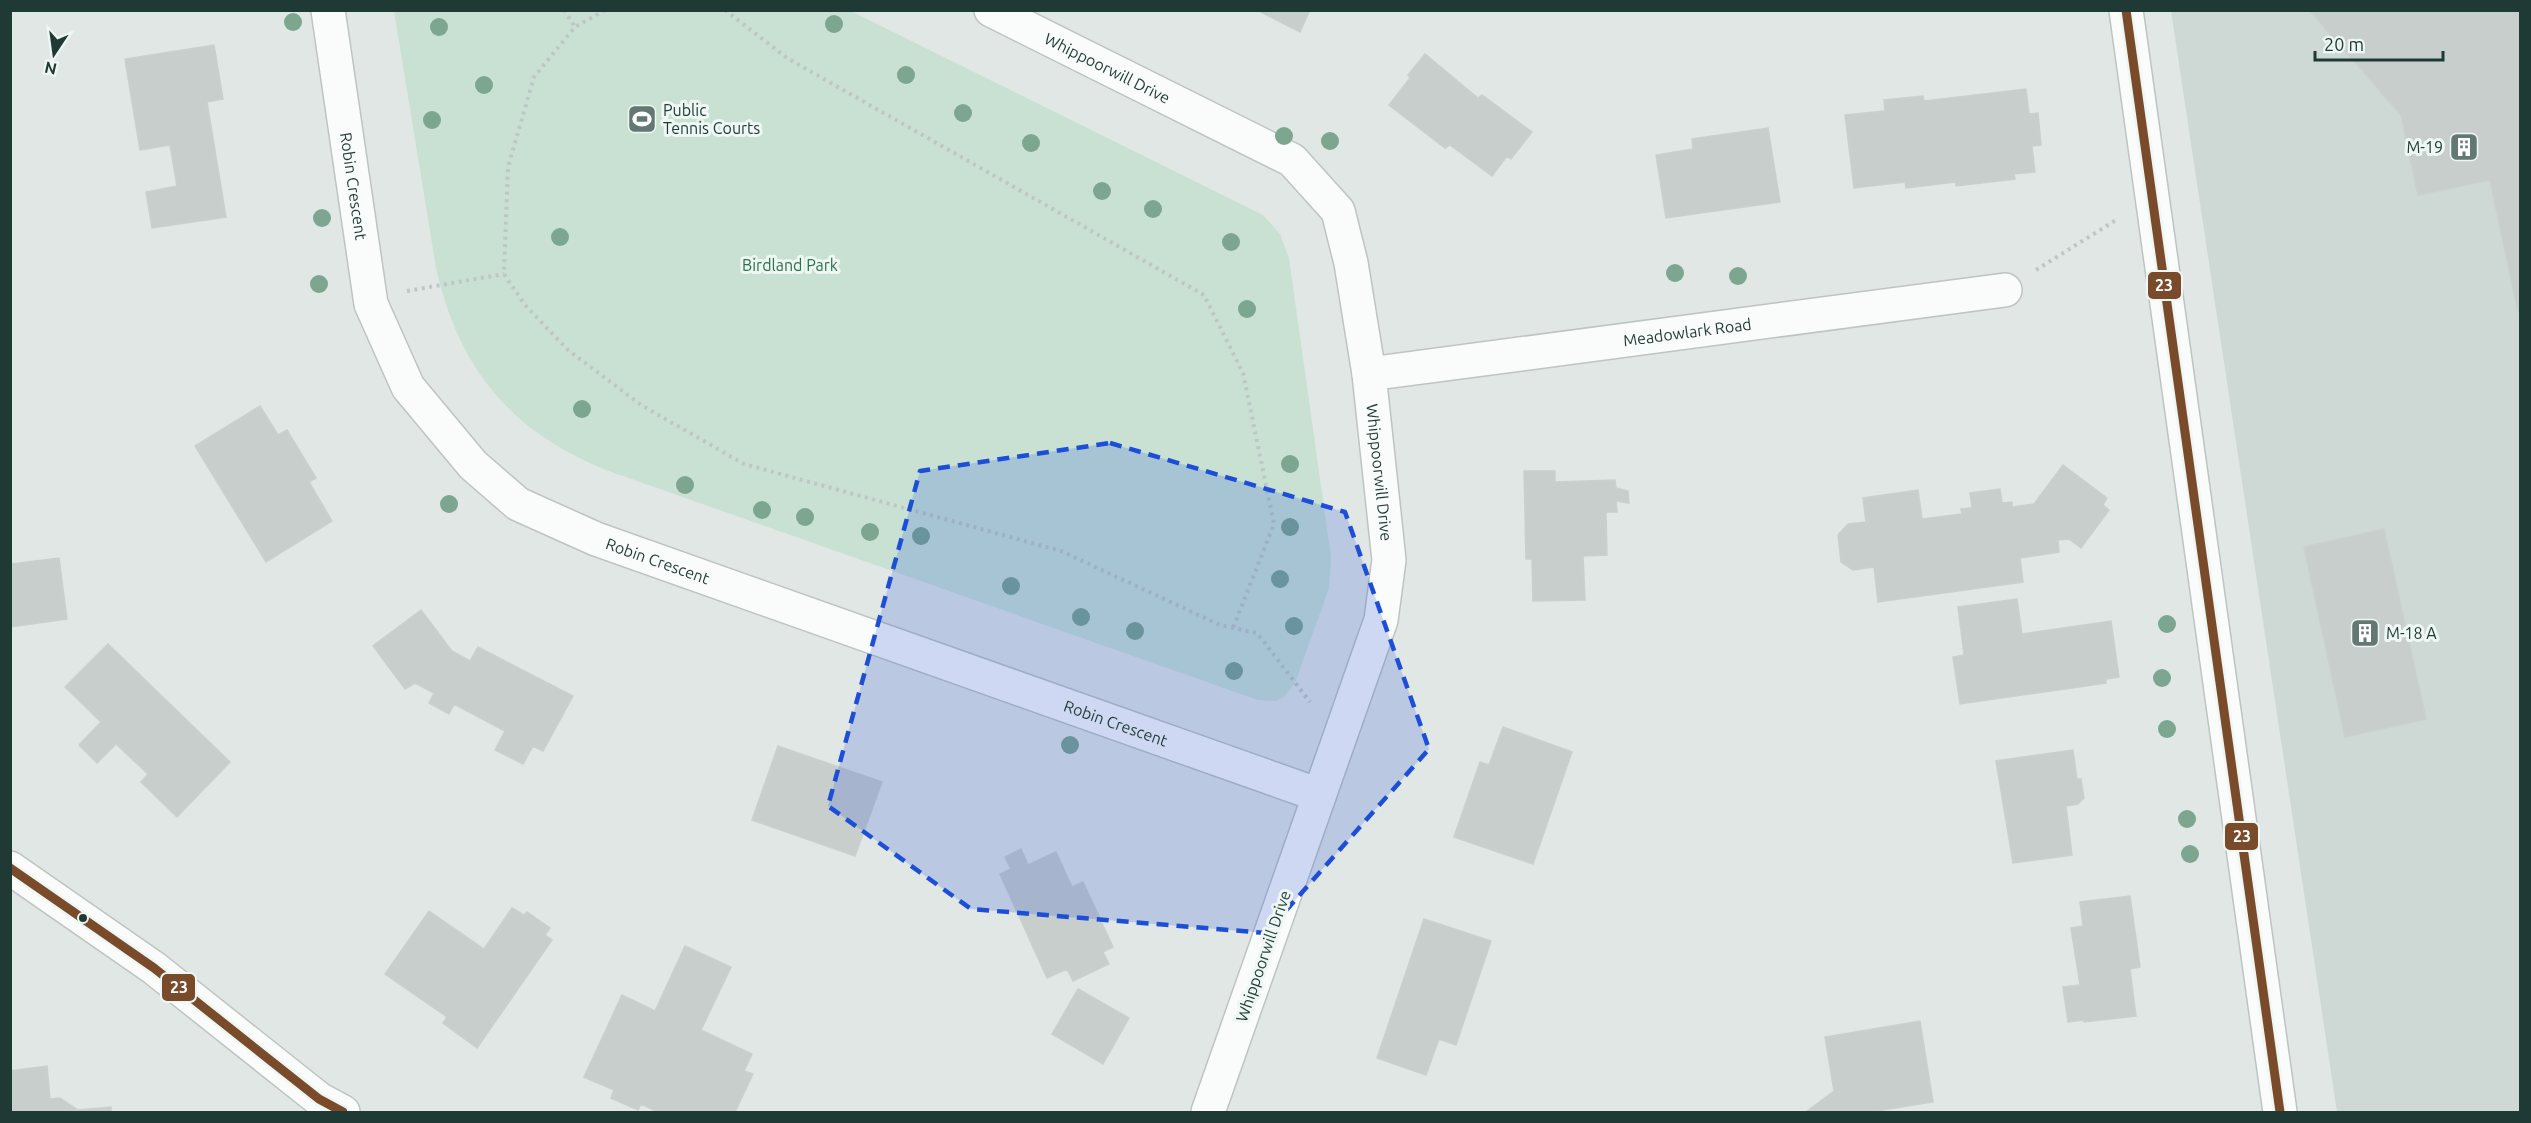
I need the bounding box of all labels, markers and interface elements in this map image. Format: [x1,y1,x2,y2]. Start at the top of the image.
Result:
north arrow [24,24,84,84]
scale bar [2315,24,2442,62]
street label: Whippoorwill Drive [1042,29,1173,107]
text: 20 m [2324,34,2364,54]
text: N [43,59,58,79]
place label: Public Tennis Courts [663,101,760,137]
sports icon: Public Tennis Courts [626,103,658,135]
street label: Robin Crescent [337,131,371,242]
building icon: M-19 [2448,131,2480,163]
place label: M-19 [2406,138,2443,156]
park label: Birdland Park [742,256,838,274]
line badge: 23 [2147,271,2182,300]
text: 23 [2155,276,2173,294]
street label: Meadowlark Road [1622,315,1753,349]
street label: Whippoorwill Drive [1363,403,1396,542]
street label: Robin Crescent [603,534,713,588]
building icon: M-18 A [2349,617,2381,649]
place label: M-18 A [2386,624,2437,642]
street label: Robin Crescent [1062,696,1171,750]
line badge: 23 [2224,822,2259,851]
text: 23 [2233,827,2251,845]
street label: Whippoorwill Drive [1232,888,1294,1024]
unlabelled marker [77,912,89,924]
line badge: 23 [161,973,196,1002]
text: 23 [170,978,188,996]

